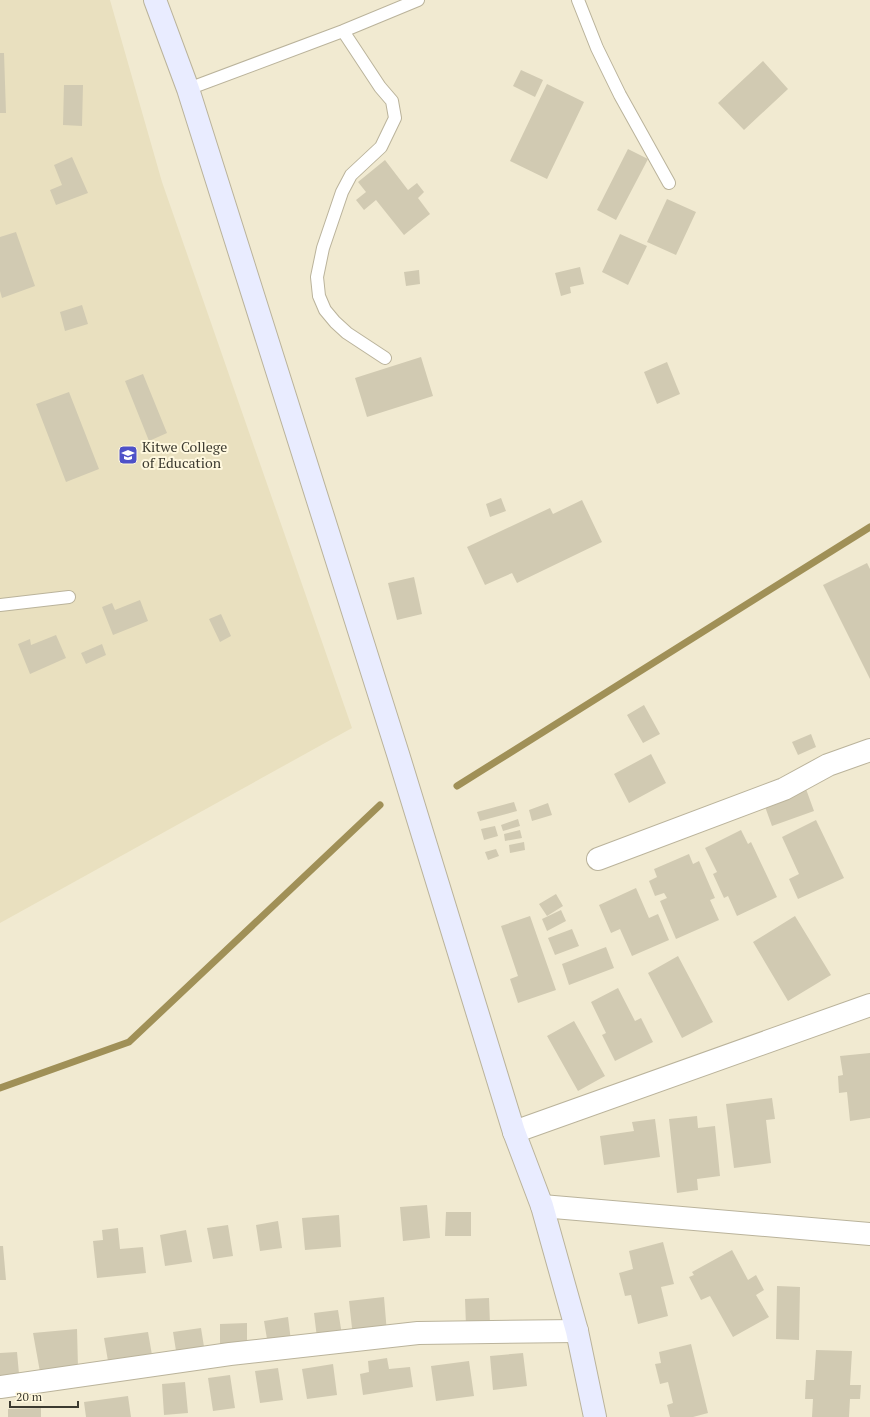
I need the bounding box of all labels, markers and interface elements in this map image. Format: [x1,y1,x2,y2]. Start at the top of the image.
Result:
place label: Kitwe College of Education [142,437,227,472]
school or university icon: Kitwe College of Education [117,444,139,466]
scale bar [10,1383,78,1409]
text: 20 m [16,1389,43,1404]

